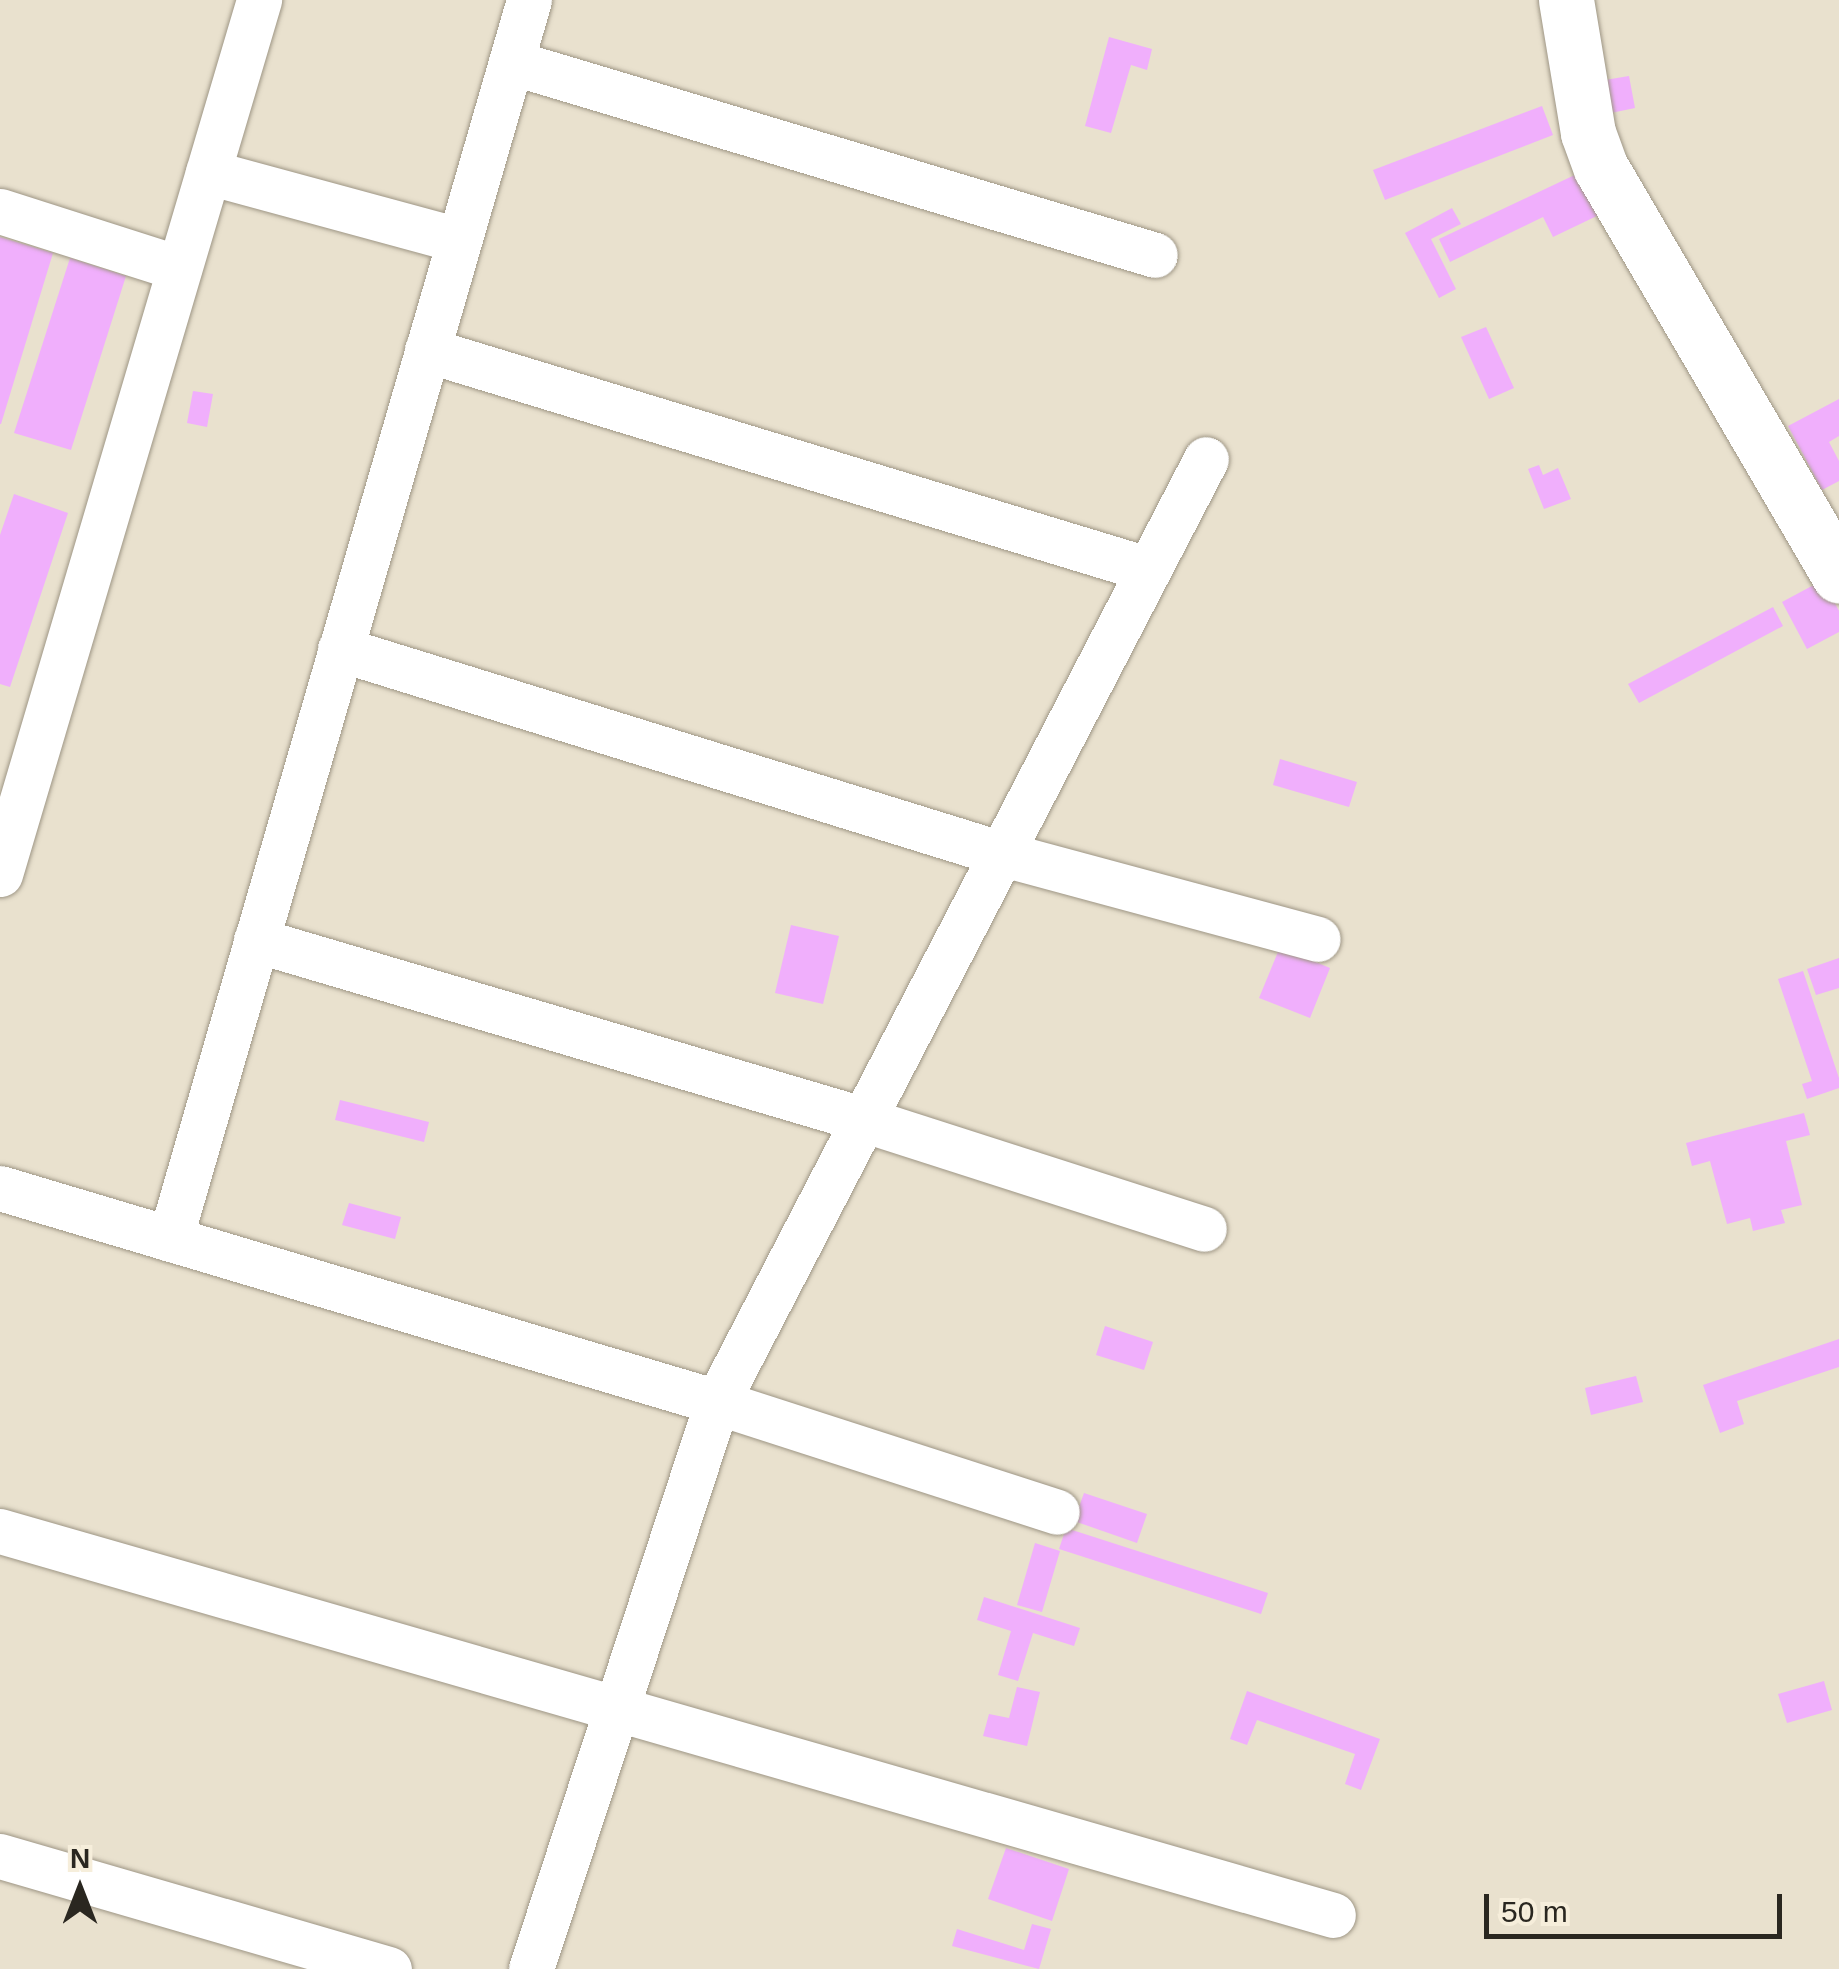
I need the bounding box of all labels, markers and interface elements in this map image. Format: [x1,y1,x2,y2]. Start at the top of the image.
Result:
north arrow [30,1839,130,1939]
text: N [70,1843,90,1874]
scale bar [1489,1874,1786,1936]
text: 50 m [1501,1895,1568,1928]

